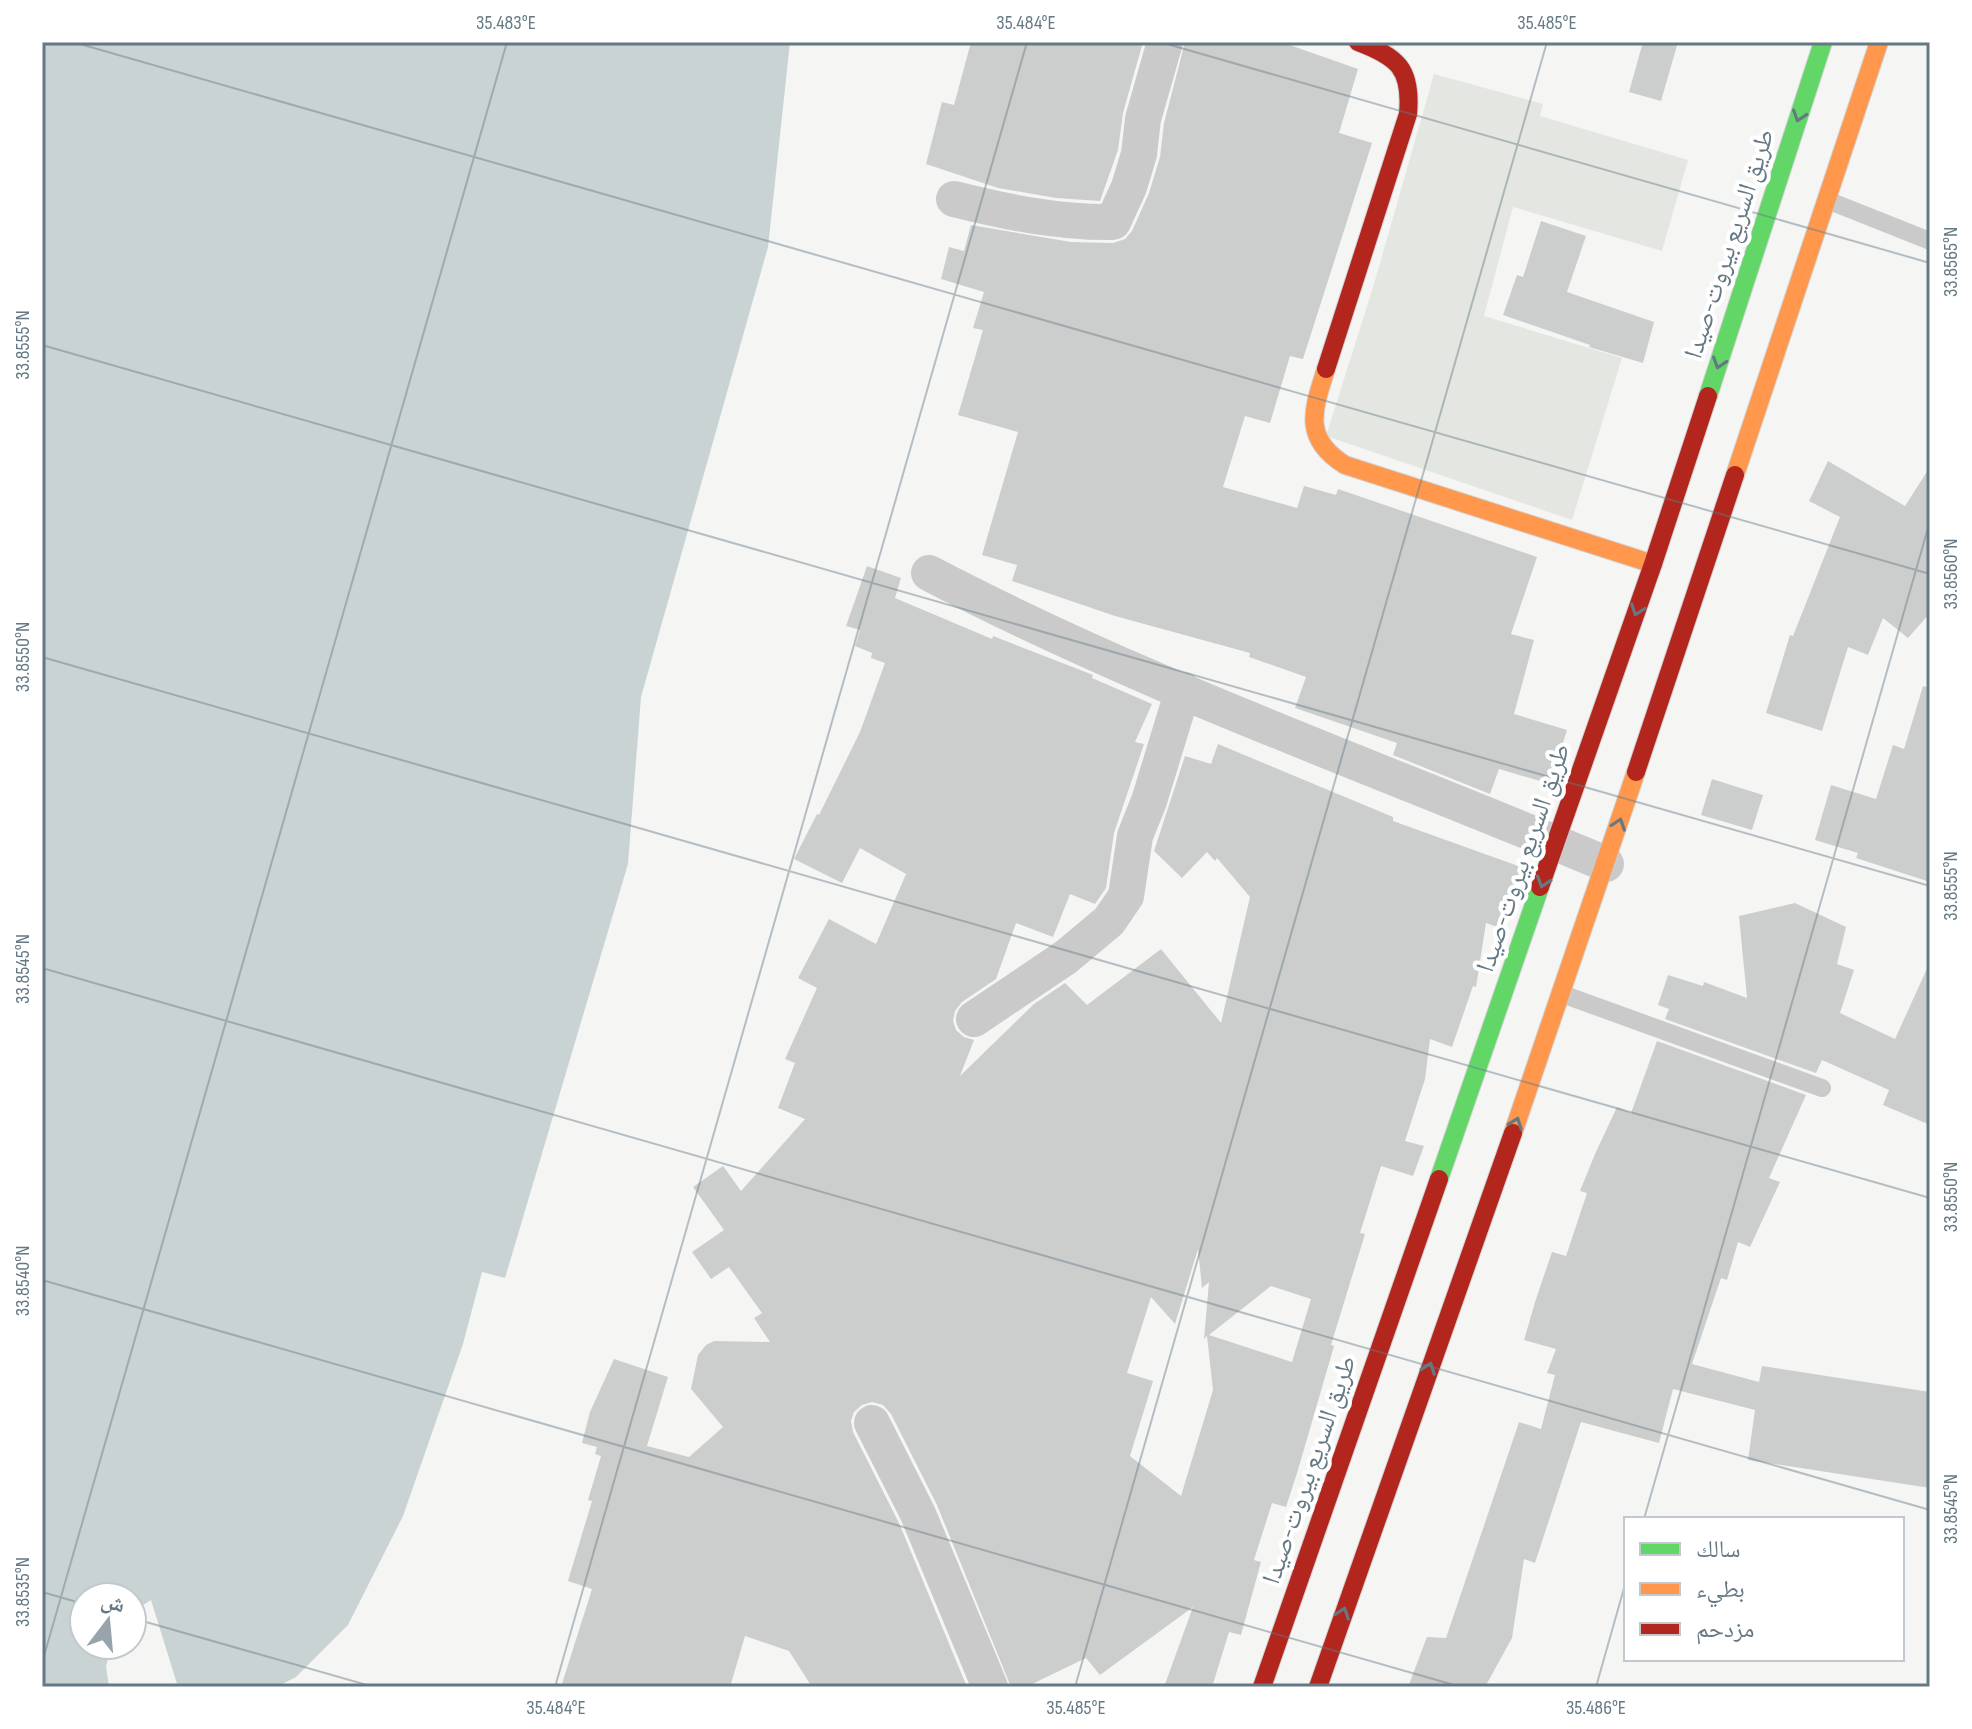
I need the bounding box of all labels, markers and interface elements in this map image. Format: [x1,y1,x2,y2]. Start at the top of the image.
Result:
text: 35.483°E [476,11,536,35]
text: 35.484°E [996,11,1056,35]
text: 35.485°E [1517,11,1577,35]
one-way arrow [1792,109,1808,122]
street label: طريق السريع بيروت-صيدا [1678,125,1782,363]
text: 33.8565°N [1939,227,1963,297]
text: 33.8555°N [11,310,35,380]
one-way arrow [1712,356,1728,370]
text: 33.8560°N [1939,538,1963,610]
one-way arrow [1630,602,1647,616]
text: 33.8550°N [11,622,35,692]
street label: طريق السريع بيروت-صيدا [1470,740,1578,976]
one-way arrow [1610,818,1626,832]
text: 33.8555°N [1939,851,1963,921]
one-way arrow [1536,875,1552,889]
text: 33.8545°N [11,934,35,1004]
one-way arrow [1506,1117,1523,1131]
text: 33.8550°N [1939,1162,1963,1232]
text: 33.8540°N [11,1246,35,1316]
street label: طريق السريع بيروت-صيدا [1256,1352,1364,1588]
one-way arrow [1419,1361,1435,1375]
text: 33.8545°N [1939,1474,1963,1544]
legend [1624,1517,1904,1661]
text: سالك [1696,1535,1741,1564]
text: 33.8535°N [11,1557,35,1627]
text: بطيء [1696,1575,1745,1608]
north arrow [68,1581,148,1661]
text: ش [98,1587,128,1619]
one-way arrow [1334,1607,1350,1621]
text: مزدحم [1696,1615,1755,1645]
text: 35.484°E [526,1696,586,1720]
text: 35.485°E [1046,1696,1106,1720]
text: 35.486°E [1566,1696,1626,1720]

